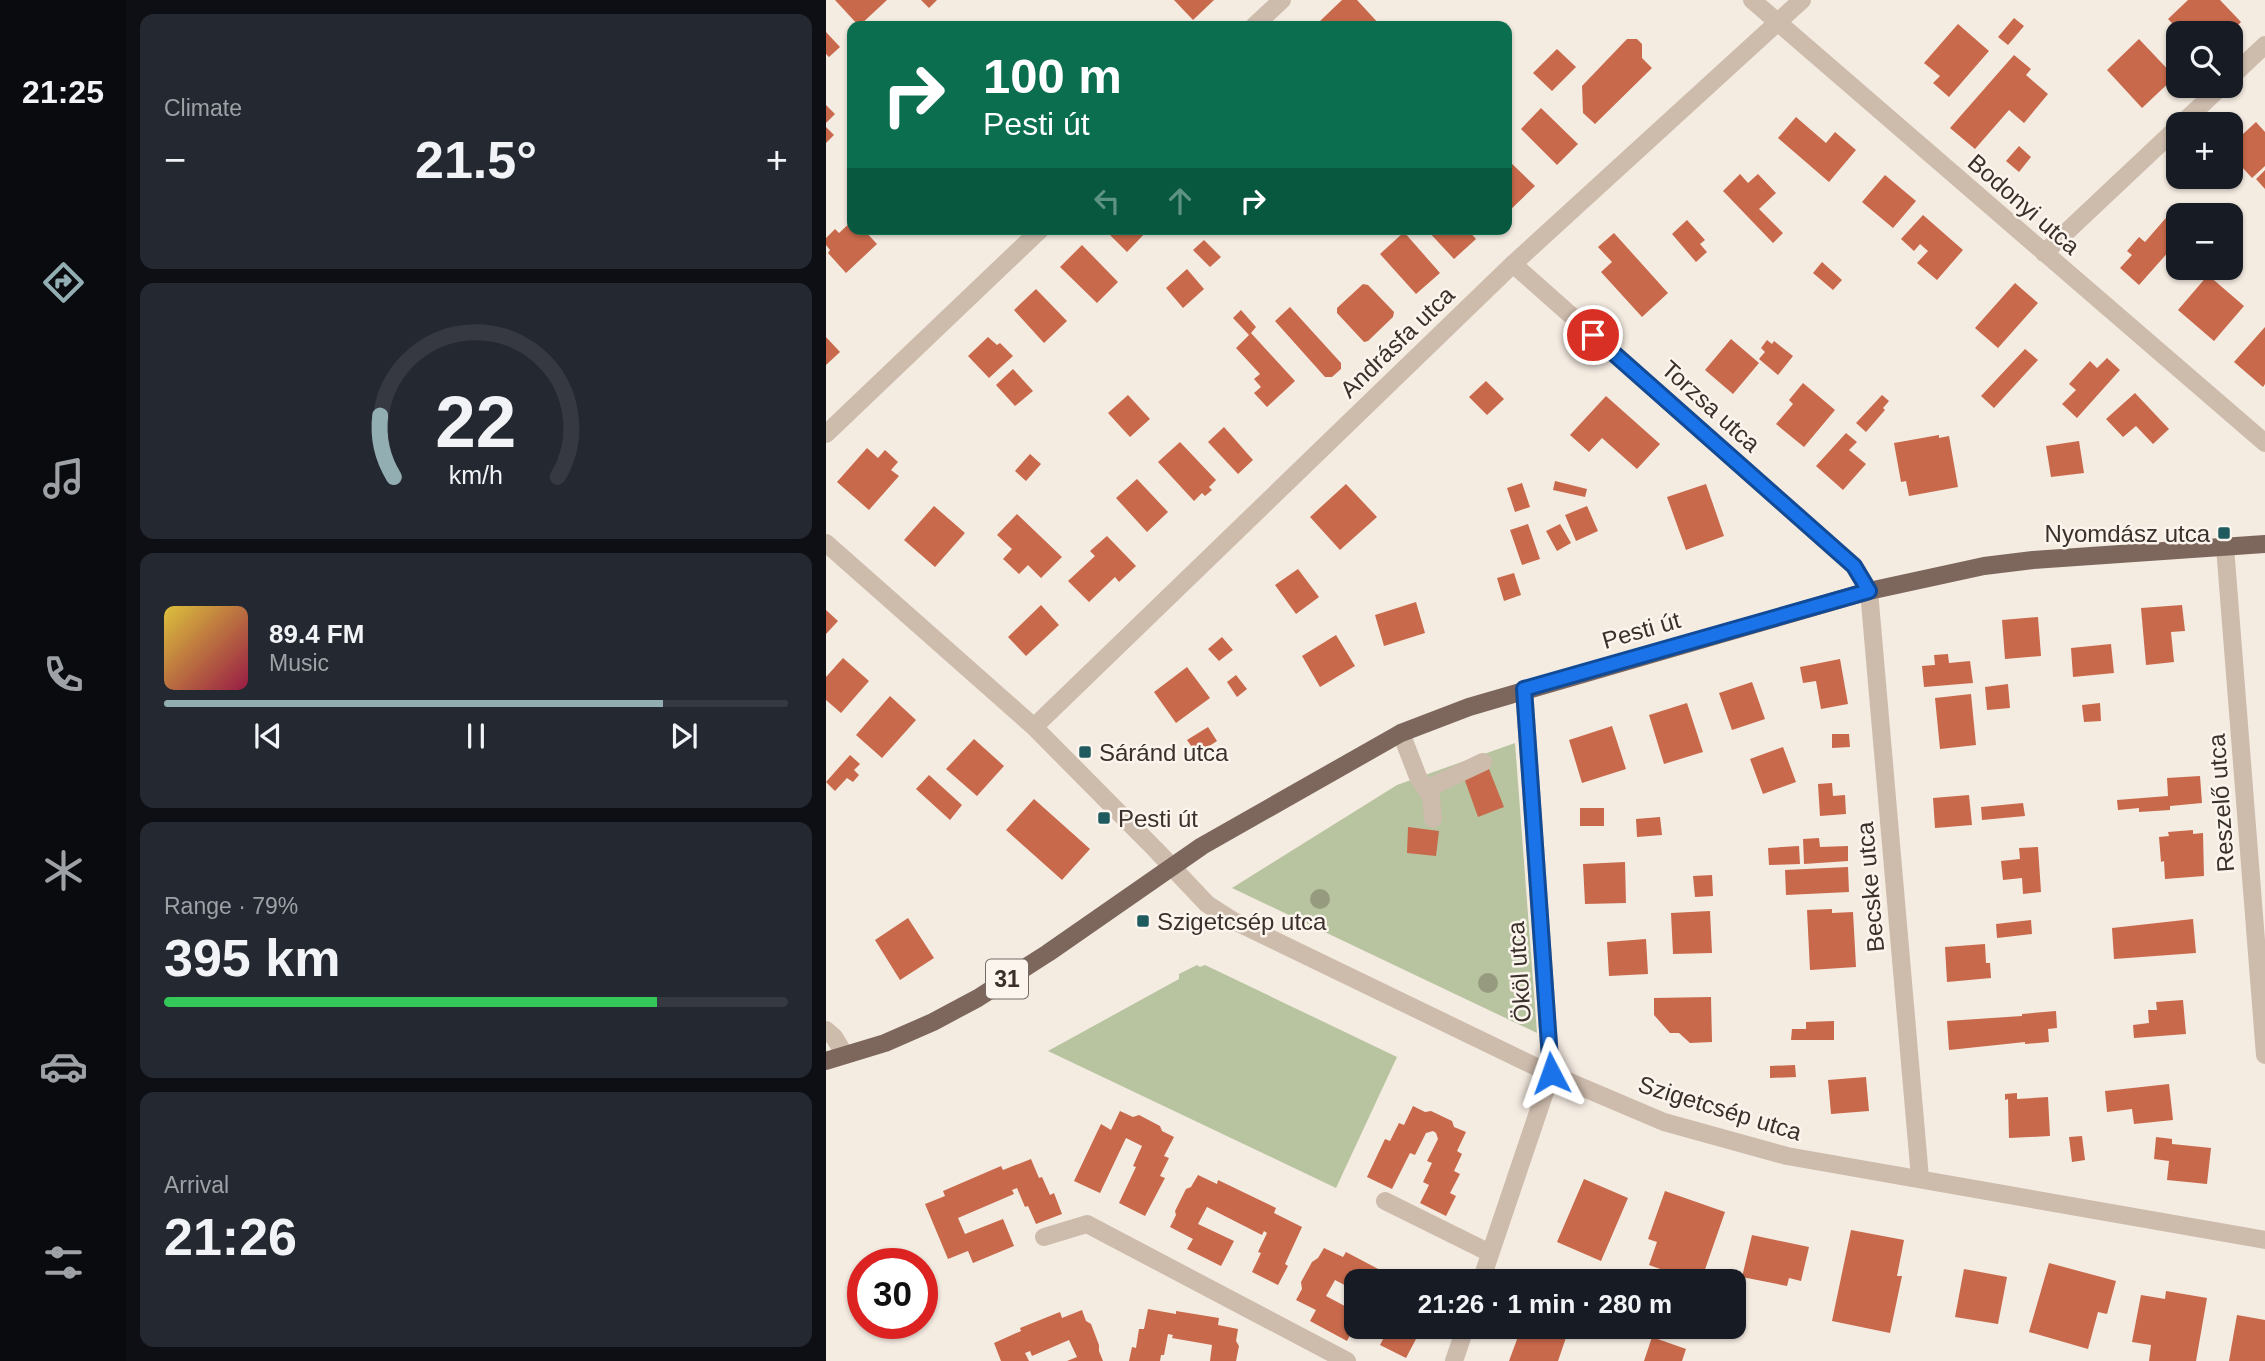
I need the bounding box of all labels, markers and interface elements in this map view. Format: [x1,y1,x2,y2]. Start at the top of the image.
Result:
map controls [2166,21,2243,280]
button: search [2166,21,2243,98]
icon: right [868,49,959,140]
text: 100 m [983,49,1122,103]
text: 21:25 [22,74,104,110]
text: Climate [164,95,242,121]
text: Pesti út [983,106,1090,142]
button: + [2166,112,2243,189]
text: 21.5° [415,131,537,189]
text: − [164,139,186,181]
text: + [766,139,788,181]
street label: Bodonyi utca [1963,148,2086,260]
icon: left [1088,182,1126,220]
icon: ahead [1161,182,1199,220]
icon: right [1234,182,1272,220]
button: − [2166,203,2243,280]
icon: directions [39,258,88,307]
street label: Andrásfa utca [1334,280,1460,403]
pin [1563,305,1623,365]
icon: arrive [1574,316,1612,354]
street label: Torzsa utca [1656,355,1766,458]
text: 22 [436,382,516,463]
icon: music [39,454,88,503]
text: km/h [449,461,503,489]
place label: Nyomdász utca [2045,520,2211,547]
marker: Nyomdász utca [2216,525,2232,541]
street label: Pesti út [1599,606,1684,654]
text: 89.4 FM [269,619,364,649]
icon: phone [39,650,88,699]
text: Music [269,650,329,676]
icon: previous [249,717,287,755]
icon: pause [457,717,495,755]
icon: next [665,717,703,755]
street label: Reszelő utca [2203,732,2239,873]
place label: Sáránd utca [1099,739,1229,766]
marker: Sáránd utca [1077,744,1093,760]
place label: Pesti út [1118,805,1198,832]
marker: Pesti út [1096,810,1112,826]
street label: Becske utca [1851,820,1889,953]
icon: climate [39,846,88,895]
text: Range · 79% [164,893,298,919]
place label: Szigetcsép utca [1157,908,1327,935]
marker: Szigetcsép utca [1135,913,1151,929]
street label: Ököl utca [1502,920,1536,1024]
text: 395 km [164,929,340,987]
road number: 31 [986,960,1028,998]
position arrow [1514,1036,1588,1110]
icon: car [39,1042,88,1091]
street label: Szigetcsép utca [1635,1070,1806,1146]
text: Arrival [164,1172,229,1198]
text: 21:26 [164,1208,297,1266]
icon: filters [39,1238,88,1287]
speed limit sign: 30 [847,1248,938,1339]
text: 21:26 · 1 min · 280 m [1418,1289,1672,1319]

